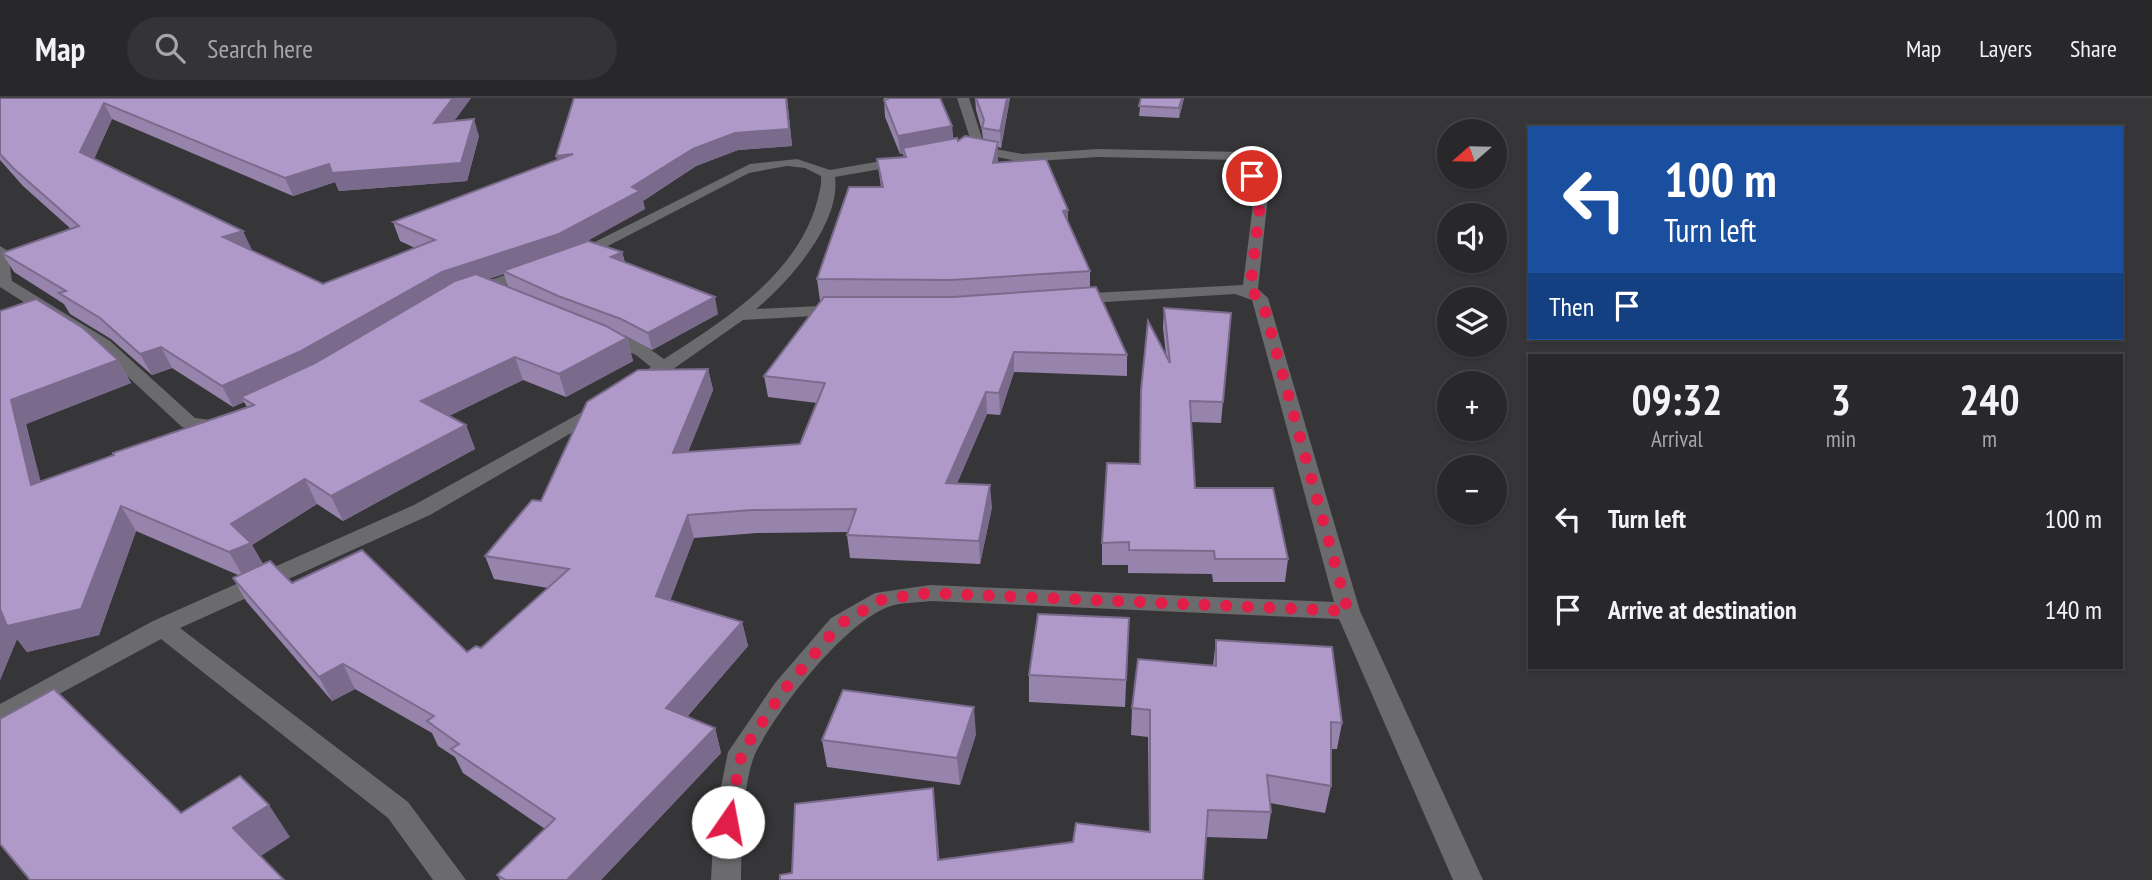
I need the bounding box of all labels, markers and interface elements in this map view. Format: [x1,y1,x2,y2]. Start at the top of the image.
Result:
search box [127,17,617,80]
text: Map [35,27,85,70]
icon: search [151,29,189,67]
text: Search here [207,32,313,65]
text: Map [1906,33,1941,64]
text: Layers [1979,33,2032,64]
text: Share [2070,33,2117,64]
north arrow [1437,119,1507,189]
map controls [1437,119,1507,525]
pin [1222,146,1282,206]
text: 100 m [1664,147,1777,211]
icon: left [1549,154,1640,245]
icon: arrive [1233,157,1271,195]
button: sound [1437,203,1507,273]
text: Turn left [1664,209,1756,251]
button: layers [1437,287,1507,357]
icon: arrive [1608,287,1646,325]
text: Then [1549,290,1594,323]
button: + [1437,371,1507,441]
text: 09:32 [1631,372,1722,427]
text: 3 [1831,372,1851,427]
text: 240 [1959,372,2020,427]
text: Arrival [1651,424,1703,453]
text: min [1826,424,1856,453]
text: m [1982,424,1997,453]
button: − [1437,455,1507,525]
icon: left [1549,500,1587,538]
text: Turn left [1608,502,1686,535]
text: 100 m [2044,502,2102,535]
icon: arrive [1549,591,1587,629]
text: Arrive at destination [1608,593,1797,626]
text: 140 m [2044,593,2102,626]
position arrow [691,785,765,859]

